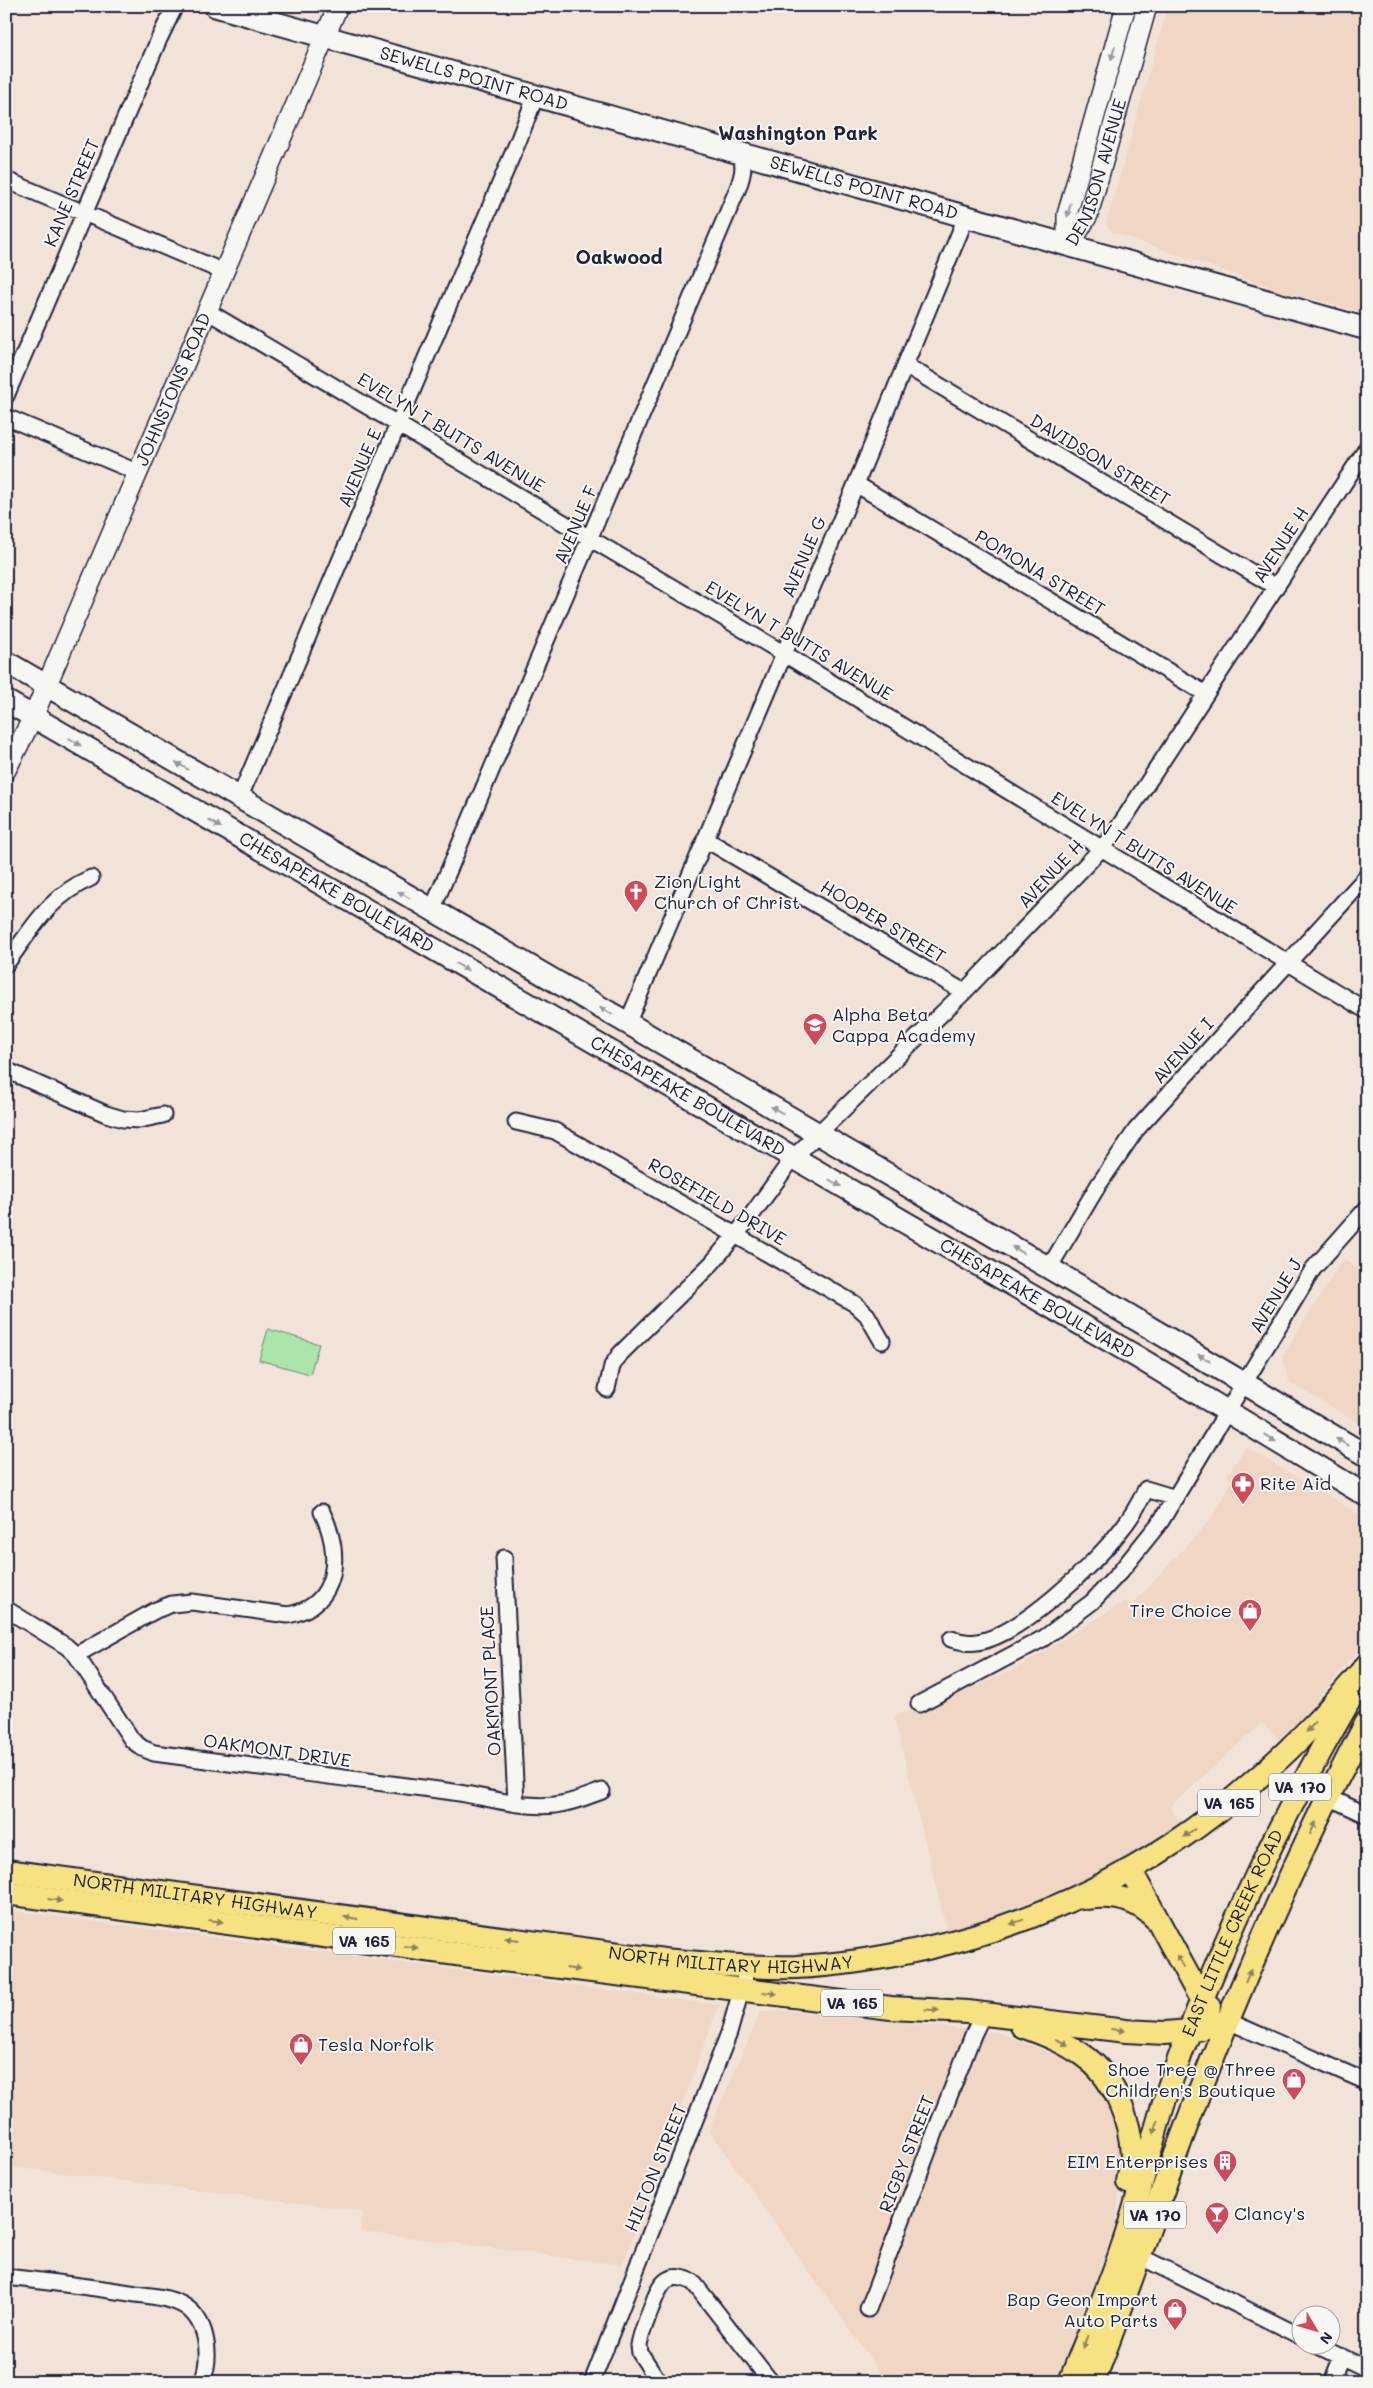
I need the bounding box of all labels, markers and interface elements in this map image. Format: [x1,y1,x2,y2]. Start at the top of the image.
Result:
street label: SEWELLS POINT ROAD [377,40,571,115]
one-way arrow [1108,46,1116,61]
street label: DENISON AVENUE [1059,96,1131,250]
district label: Washington Park [718,120,878,145]
street label: KANE STREET [38,135,105,250]
street label: SEWELLS POINT ROAD [767,149,961,225]
one-way arrow [1065,202,1073,217]
district label: Oakwood [575,244,663,269]
street label: JOHNSTONS ROAD [129,309,216,469]
street label: EVELYN T BUTTS AVENUE [353,367,550,498]
street label: DAVIDSON STREET [1026,408,1175,511]
street label: AVENUE E [332,425,386,511]
street label: AVENUE F [548,482,602,568]
street label: AVENUE H [1247,502,1314,587]
street label: AVENUE G [775,512,831,601]
street label: POMONA STREET [971,524,1110,620]
street label: EVELYN T BUTTS AVENUE [701,575,898,706]
one-way arrow [68,738,82,747]
one-way arrow [176,761,189,770]
street label: EVELYN T BUTTS AVENUE [1047,785,1242,919]
one-way arrow [208,820,223,828]
street label: CHESAPEAKE BOULEVARD [235,826,439,958]
street label: AVENUE H [1012,834,1088,913]
place label: Zion Light Church of Christ [654,869,800,914]
street label: HOOPER STREET [816,874,951,968]
church icon: Zion Light Church of Christ [623,879,649,913]
one-way arrow [398,890,411,899]
one-way arrow [456,962,469,971]
place label: Alpha Beta Cappa Academy [832,1002,976,1047]
one-way arrow [599,1007,612,1016]
school or university icon: Alpha Beta Cappa Academy [802,1012,828,1046]
street label: AVENUE I [1146,1012,1218,1088]
street label: CHESAPEAKE BOULEVARD [586,1029,790,1161]
one-way arrow [770,1105,783,1114]
street label: ROSEFIELD DRIVE [644,1152,791,1250]
one-way arrow [829,1178,842,1187]
street label: CHESAPEAKE BOULEVARD [936,1232,1140,1364]
one-way arrow [1012,1245,1025,1254]
street label: AVENUE J [1244,1254,1307,1337]
one-way arrow [1197,1354,1210,1363]
one-way arrow [1264,1433,1277,1442]
one-way arrow [1336,1437,1349,1446]
pharmacy icon: Rite Aid [1230,1471,1256,1505]
place label: Rite Aid [1260,1471,1331,1495]
place label: Tire Choice [1130,1598,1232,1622]
shop icon: Tire Choice [1237,1598,1263,1632]
street label: OAKMONT PLACE [474,1605,506,1757]
one-way arrow [1305,1721,1317,1733]
street label: OAKMONT DRIVE [202,1728,353,1772]
road number: VA 170 [1269,1774,1331,1800]
road number: VA 165 [1198,1790,1260,1816]
one-way arrow [1309,1821,1317,1835]
street label: EAST LITTLE CREEK ROAD [1176,1825,1288,2040]
one-way arrow [1183,1828,1196,1839]
street label: NORTH MILITARY HIGHWAY [72,1867,319,1924]
one-way arrow [47,1896,63,1904]
one-way arrow [343,1913,359,1921]
one-way arrow [208,1917,224,1925]
one-way arrow [1009,1919,1024,1926]
road number: VA 165 [333,1928,395,1954]
one-way arrow [504,1935,520,1943]
street label: NORTH MILITARY HIGHWAY [607,1940,855,1978]
one-way arrow [404,1944,420,1952]
one-way arrow [1176,1954,1185,1968]
one-way arrow [565,1965,581,1973]
one-way arrow [1244,1969,1252,1983]
one-way arrow [763,1990,779,1998]
road number: VA 165 [821,1990,883,2016]
one-way arrow [924,2007,940,2015]
one-way arrow [1111,2026,1127,2034]
shop icon: Tesla Norfolk [288,2032,314,2066]
place label: Tesla Norfolk [318,2032,434,2056]
one-way arrow [1055,2039,1069,2047]
place label: Shoe Tree @ Three Children's Boutique [1105,2057,1276,2102]
shop icon: Shoe Tree @ Three Children's Boutique [1281,2067,1307,2101]
street label: RIGBY STREET [873,2092,939,2216]
street label: HILTON STREET [618,2100,692,2235]
one-way arrow [1152,2119,1159,2134]
place label: EIM Enterprises [1067,2149,1208,2173]
building icon: EIM Enterprises [1212,2149,1238,2183]
bar icon: Clancy's [1204,2201,1230,2235]
place label: Clancy's [1234,2201,1305,2225]
road number: VA 170 [1124,2202,1186,2228]
place label: Bap Geon Import Auto Parts [1007,2287,1158,2332]
shop icon: Bap Geon Import Auto Parts [1162,2297,1188,2331]
north arrow [1290,2306,1340,2356]
text: N [1316,2328,1337,2348]
one-way arrow [1081,2335,1089,2350]

